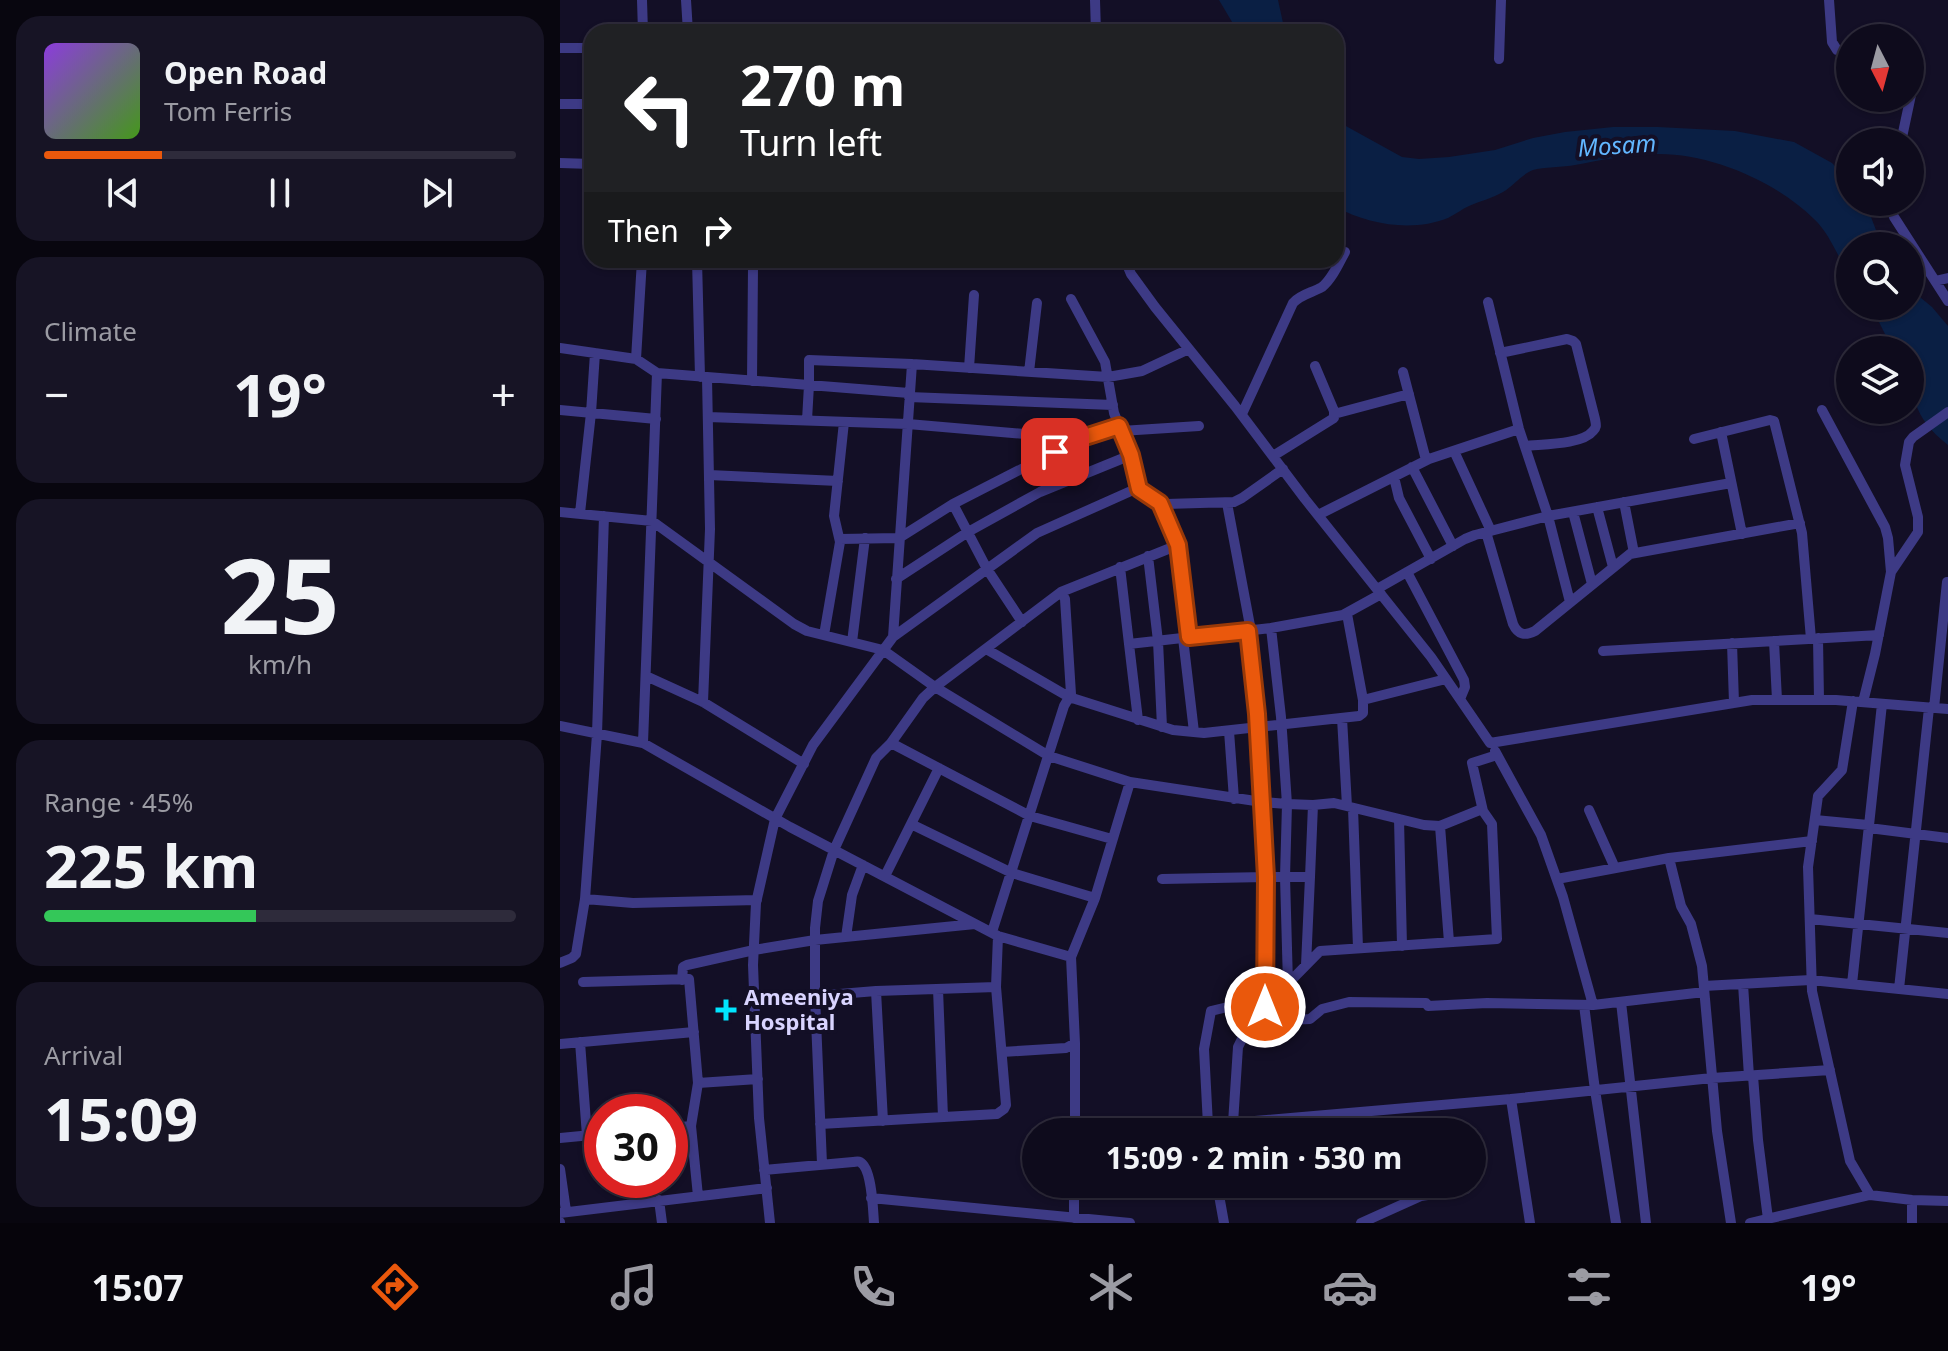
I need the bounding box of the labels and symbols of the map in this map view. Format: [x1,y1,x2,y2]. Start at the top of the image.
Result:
north arrow [1836,24,1924,112]
water label: Mosam [1576,125,1657,164]
pin [1021,418,1089,486]
position arrow [1223,965,1307,1049]
place label: Ameeniya Hospital [744,981,854,1036]
marker: Ameeniya Hospital [715,999,737,1021]
speed limit sign: 30 [584,1094,688,1198]

